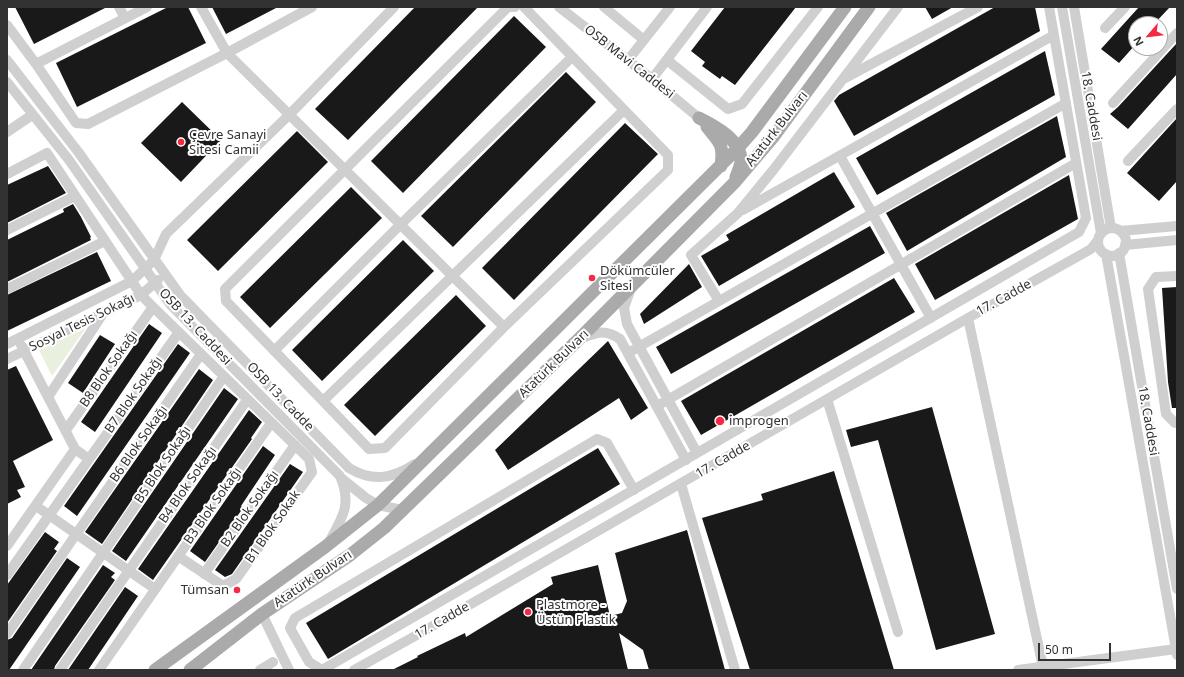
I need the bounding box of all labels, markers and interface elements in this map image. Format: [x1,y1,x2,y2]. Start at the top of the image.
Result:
north arrow [1128,16,1168,56]
street label: OSB Mavi Caddesi [581,22,677,102]
text: N [1129,34,1147,49]
street label: 18. Caddesi [1077,70,1105,142]
street label: Atatürk Bulvarı [743,88,811,170]
place label: Çevre Sanayi Sitesi Camii [189,127,266,158]
marker: Çevre Sanayi Sitesi Camii [176,137,186,147]
place label: Dökümcüler Sitesi [600,263,675,294]
marker: Dökümcüler Sitesi [587,273,597,283]
street label: 17. Cadde [974,276,1034,320]
street label: OSB 13. Caddesi [155,285,235,369]
street label: Sosyal Tesis Sokağı [27,291,137,355]
street label: Atatürk Bulvarı [516,327,592,401]
street label: B8 Blok Sokağı [77,328,141,410]
street label: B7 Blok Sokağı [102,354,166,436]
street label: OSB 13. Cadde [243,359,317,435]
street label: 18. Caddesi [1134,385,1162,457]
street label: B6 Blok Sokağı [107,403,171,485]
place label: improgen [729,413,789,429]
marker: improgen [714,415,726,427]
street label: B5 Blok Sokağı [131,423,195,507]
street label: 17. Cadde [693,438,753,482]
street label: B4 Blok Sokağı [156,444,220,526]
street label: B3 Blok Sokağı [181,465,245,547]
street label: B2 Blok Sokağı [218,468,282,550]
street label: B1 Blok Sokak [242,488,304,566]
street label: Atatürk Bulvarı [271,547,355,611]
place label: Tümsan [181,582,229,598]
marker: Tümsan [232,585,242,595]
place label: Plastmore - Üstün Plastik [536,597,616,628]
street label: 17. Cadde [412,599,472,643]
marker: Plastmore - Üstün Plastik [523,607,533,617]
scale bar [1040,635,1113,661]
text: 50 m [1045,641,1073,658]

